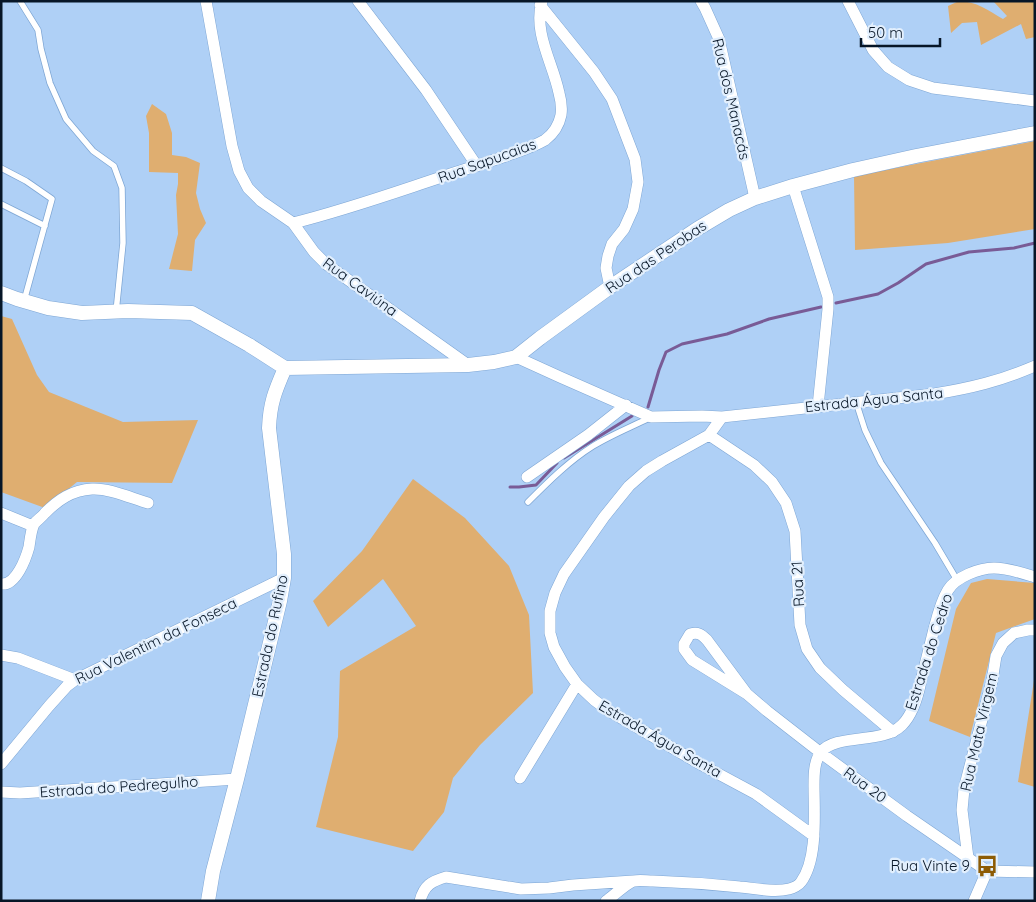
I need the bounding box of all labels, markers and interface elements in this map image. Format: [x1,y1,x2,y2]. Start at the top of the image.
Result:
scale bar [861,15,940,47]
text: 50 m [868,23,903,42]
street label: Rua dos Manacás [708,36,755,161]
street label: Rua Sapucaias [435,134,538,187]
street label: Rua das Perobas [602,216,710,297]
street label: Rua Caviúna [319,253,401,320]
street label: Estrada Água Santa [804,383,944,416]
street label: Rua 21 [787,561,808,607]
street label: Estrada do Rufino [247,573,292,699]
street label: Estrada do Cedro [901,591,956,713]
street label: Rua Valentim da Fonseca [72,593,240,688]
street label: Rua Mata Virgem [956,671,1001,793]
street label: Estrada Água Santa [595,696,725,781]
street label: Rua 20 [840,763,891,807]
street label: Estrada do Pedregulho [39,771,199,802]
bus stop icon: Rua Vinte 9 [974,853,1000,879]
place label: Rua Vinte 9 [891,856,970,875]

